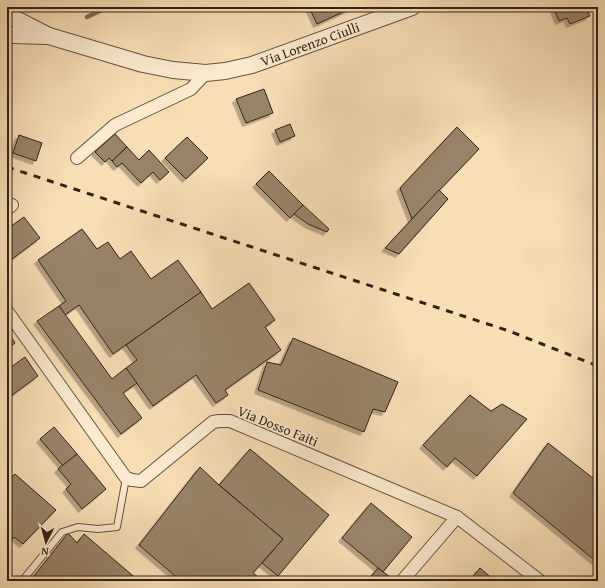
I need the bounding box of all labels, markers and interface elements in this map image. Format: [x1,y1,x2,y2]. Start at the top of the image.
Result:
street label: Via Lorenzo Ciulli [258,17,362,71]
street label: Via Dosso Faiti [235,401,321,451]
north arrow [26,522,66,562]
text: N [40,544,49,560]

